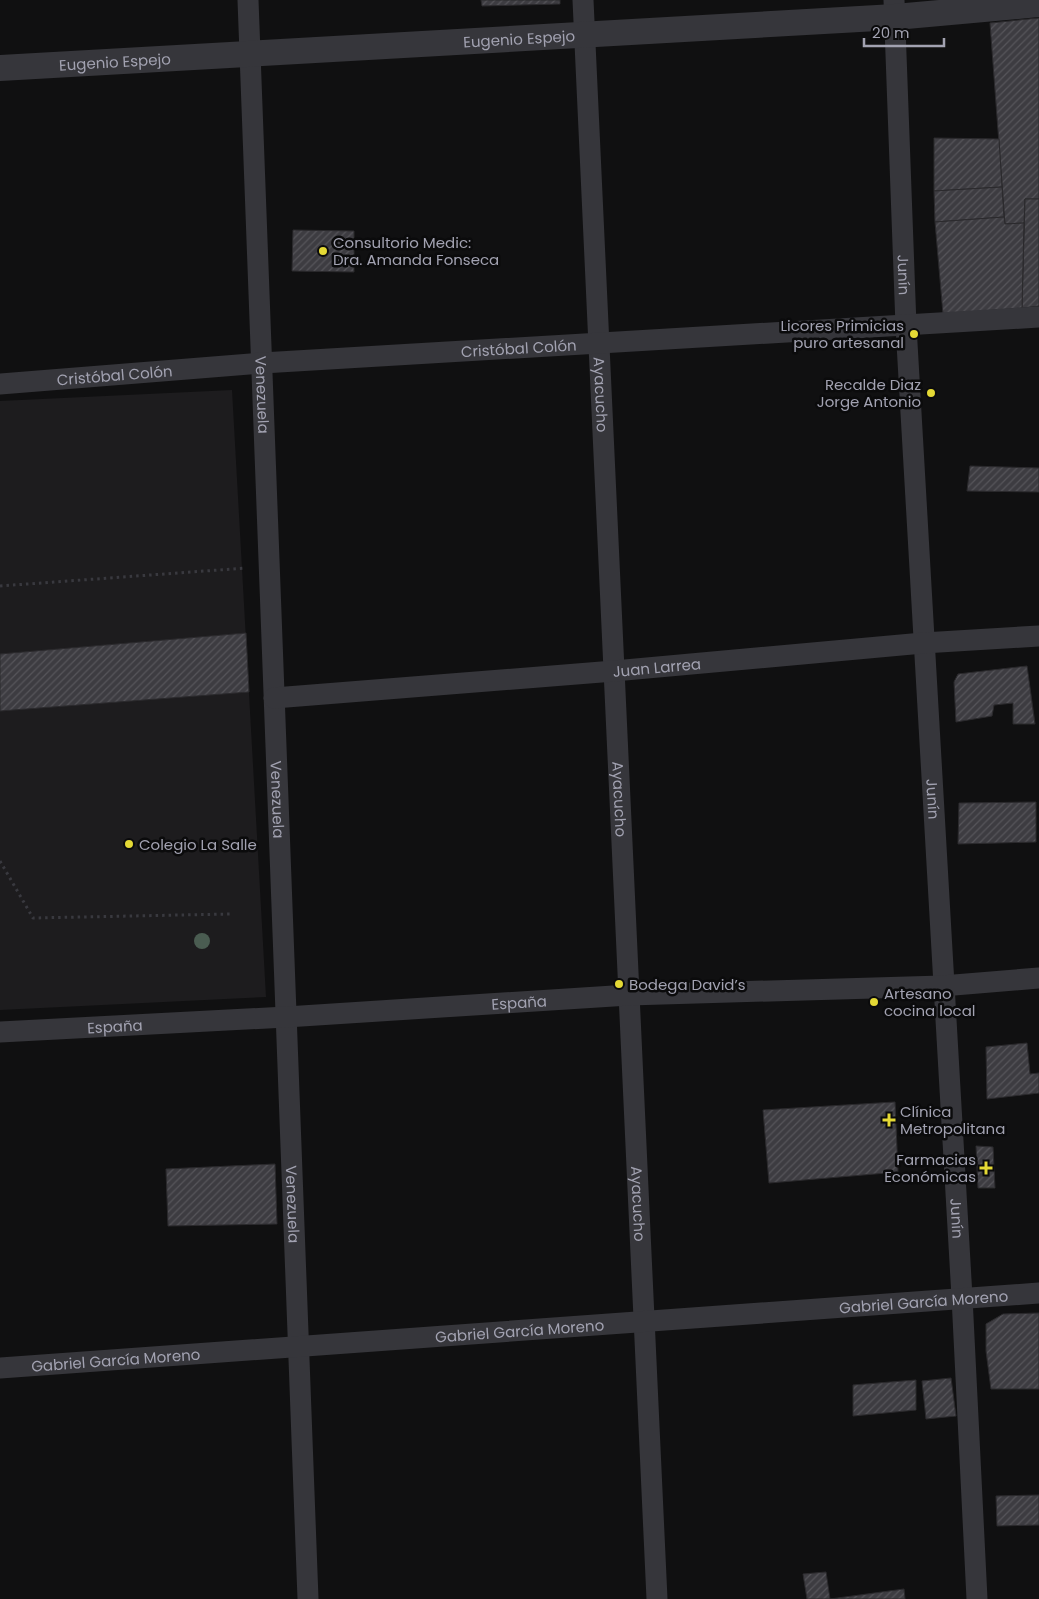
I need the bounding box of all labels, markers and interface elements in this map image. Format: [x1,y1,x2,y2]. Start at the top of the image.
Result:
scale bar [864,15,944,47]
text: 20 m [872,22,910,43]
street label: Eugenio Espejo [463,25,576,52]
street label: Eugenio Espejo [58,48,171,75]
place label: Consultorio Medic: Dra. Amanda Fonseca [333,232,499,270]
marker: Consultorio Medic: Dra. Amanda Fonseca [317,245,329,257]
street label: Junín [893,254,915,295]
place label: Licores Primicias puro artesanal [781,315,904,353]
marker: Licores Primicias puro artesanal [908,328,920,340]
street label: Cristóbal Colón [460,334,577,362]
street label: Venezuela [251,355,275,434]
street label: Ayacucho [589,356,614,433]
street label: Cristóbal Colón [56,360,173,390]
place label: Recalde Diaz Jorge Antonio [817,374,921,412]
marker: Recalde Diaz Jorge Antonio [925,387,937,399]
street label: Juan Larrea [612,653,702,682]
street label: Venezuela [266,760,290,839]
street label: Ayacucho [608,761,632,837]
street label: Junín [922,778,945,820]
place label: Colegio La Salle [139,834,257,855]
marker: Colegio La Salle [123,838,135,850]
place label: Bodega David’s [629,974,746,995]
marker: Bodega David’s [613,978,625,990]
place label: Artesano cocina local [884,983,975,1021]
street label: España [491,990,548,1014]
marker: Artesano cocina local [868,996,880,1008]
street label: España [87,1014,143,1038]
place label: Clínica Metropolitana [900,1101,1005,1139]
marker: Clínica Metropolitana [882,1113,896,1127]
place label: Farmacias Económicas [884,1149,976,1187]
marker: Farmacias Económicas [980,1162,992,1174]
street label: Venezuela [281,1165,305,1244]
street label: Ayacucho [626,1165,651,1242]
street label: Junín [946,1197,969,1239]
street label: Gabriel García Moreno [838,1285,1009,1318]
street label: Gabriel García Moreno [434,1314,605,1347]
street label: Gabriel García Moreno [30,1343,201,1376]

